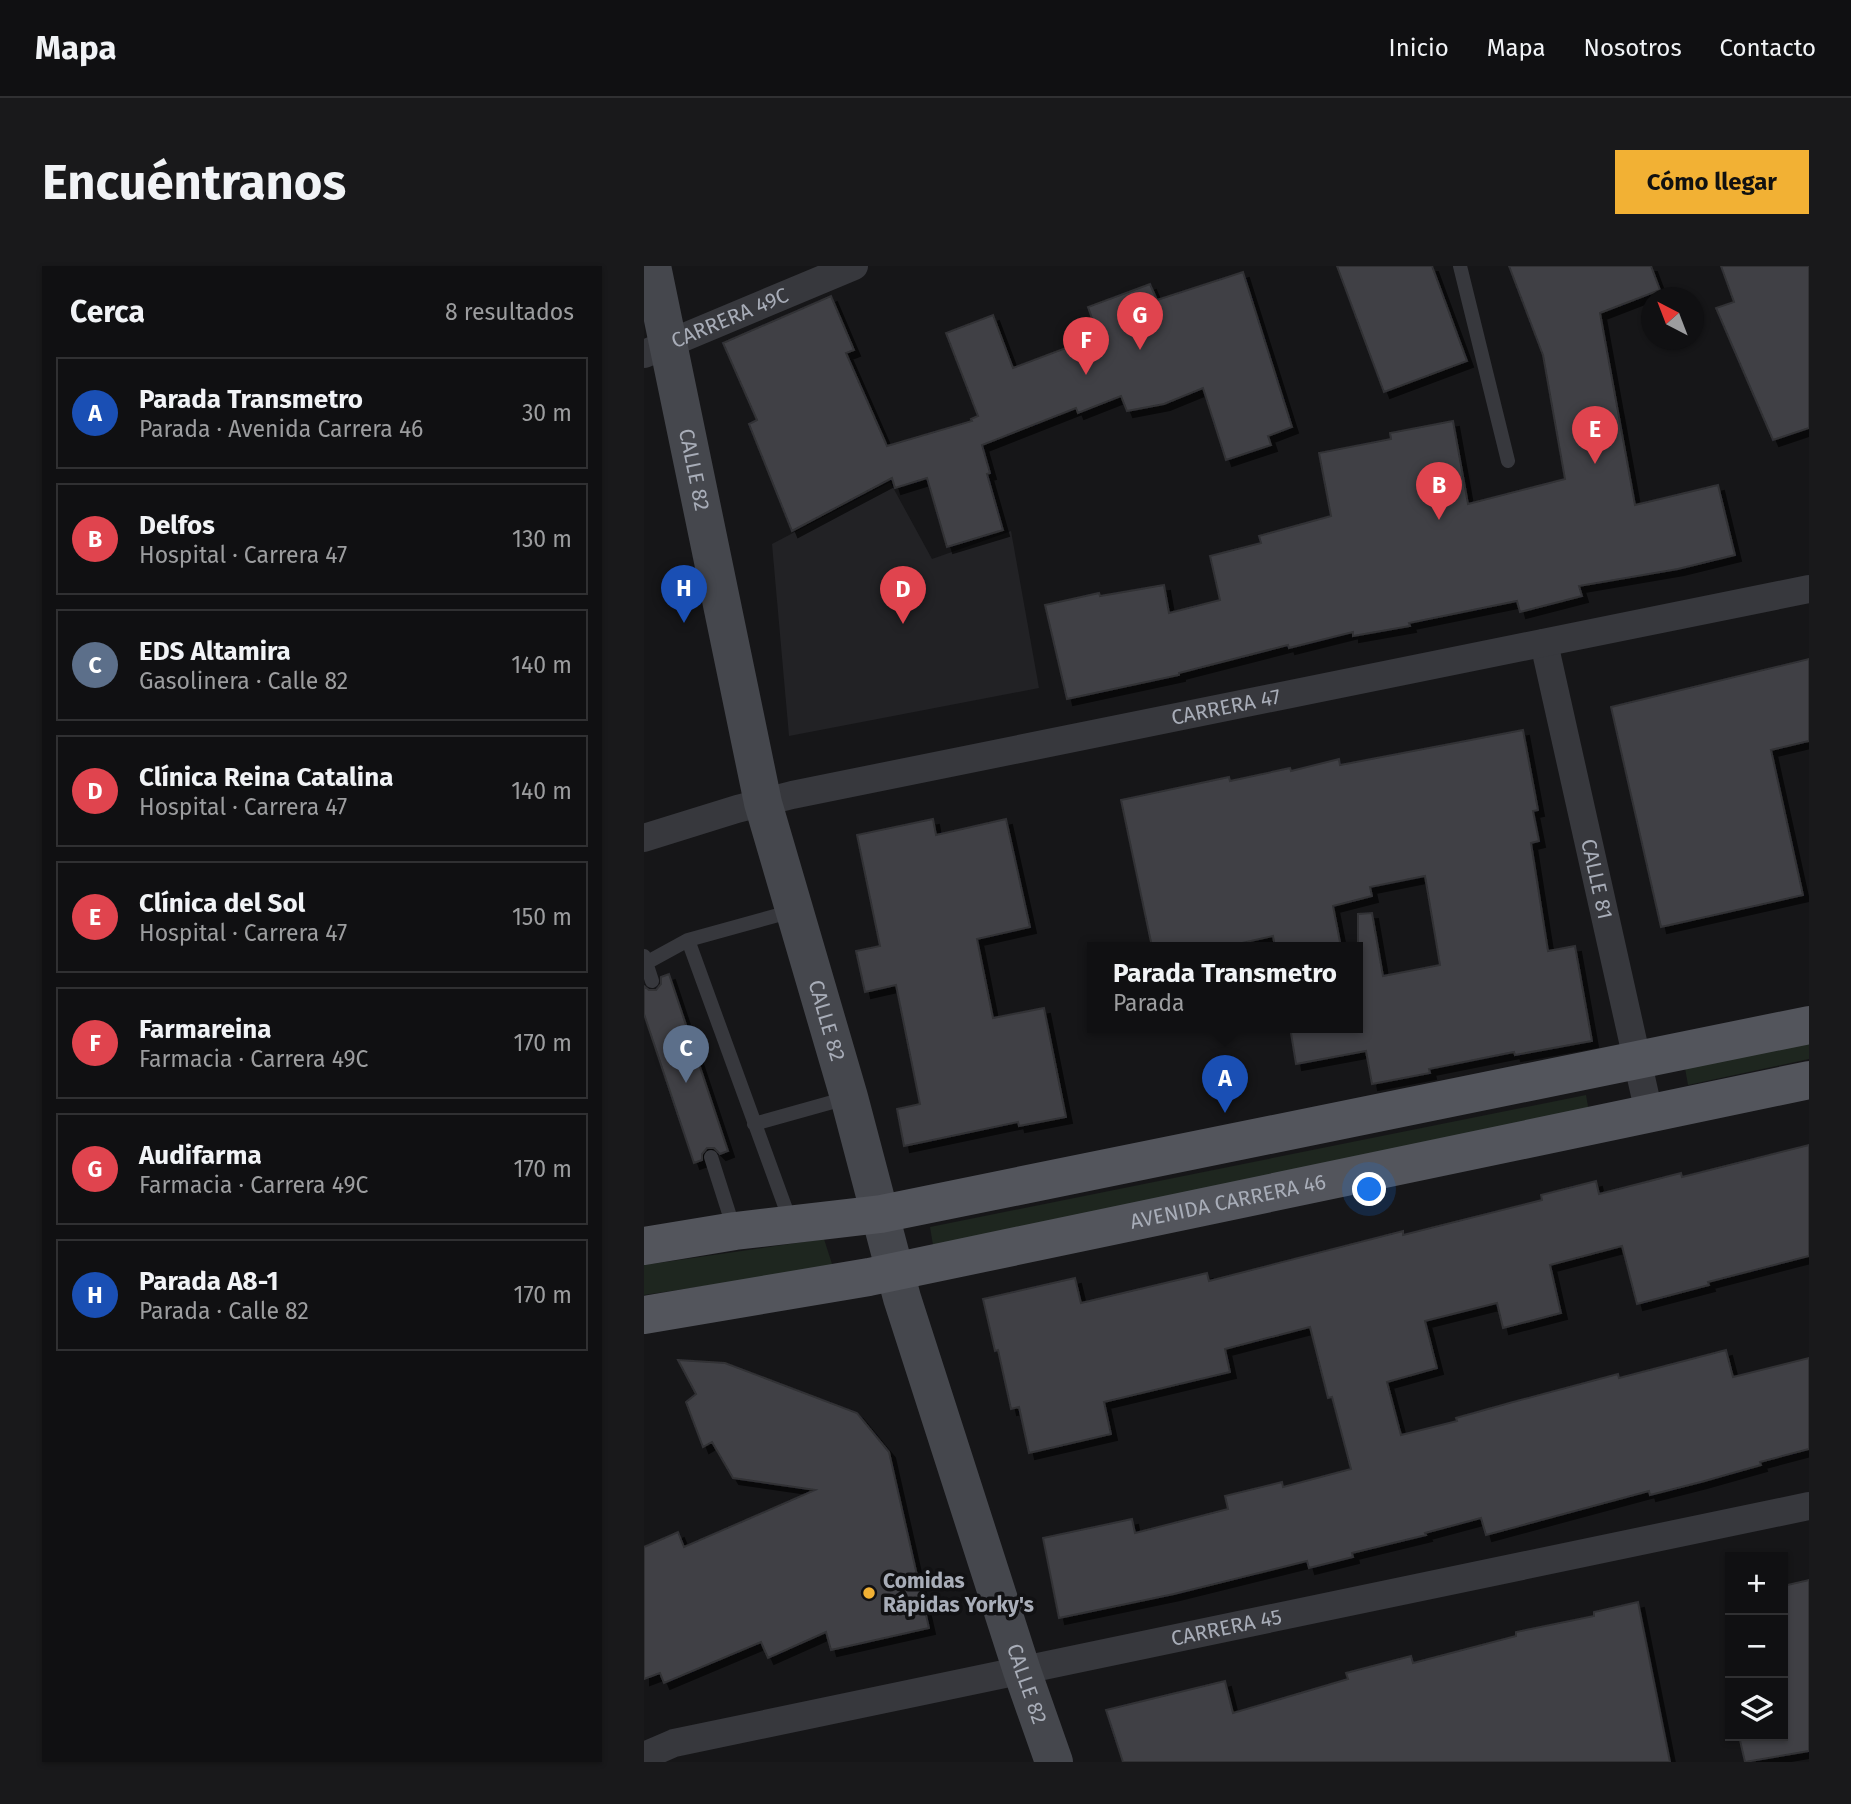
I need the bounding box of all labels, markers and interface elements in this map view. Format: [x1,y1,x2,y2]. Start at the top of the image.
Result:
text: Mapa [35,28,116,68]
text: Inicio [1389,34,1449,62]
text: Mapa [1487,34,1546,62]
text: Nosotros [1584,34,1682,62]
text: Contacto [1720,34,1816,62]
button: Cómo llegar [1615,150,1809,214]
text: Encuéntranos [42,153,346,212]
street label: CARRERA 49C [667,282,792,354]
north arrow [1641,287,1704,350]
pin: G [1117,292,1163,350]
text: Cerca [70,294,145,330]
text: 8 resultados [445,298,574,326]
pin: F [1063,317,1109,375]
text: Parada Transmetro [139,384,363,415]
text: A [88,399,102,427]
text: 30 m [522,399,572,427]
pin: E [1572,406,1618,464]
text: Parada · Avenida Carrera 46 [139,415,423,443]
street label: CALLE 82 [673,426,715,513]
pin: B [1416,462,1462,520]
text: Delfos [139,510,215,541]
text: B [88,525,102,553]
text: 130 m [512,525,572,553]
text: Hospital · Carrera 47 [139,541,347,569]
pin: H [661,565,707,623]
pin: D [880,566,926,624]
text: EDS Altamira [139,636,291,667]
text: C [88,651,102,679]
text: 140 m [511,651,572,679]
text: Gasolinera · Calle 82 [139,667,348,695]
street label: CARRERA 47 [1169,683,1283,731]
text: Clínica Reina Catalina [139,762,393,793]
text: D [88,777,102,805]
text: 140 m [511,777,572,805]
text: Hospital · Carrera 47 [139,793,347,821]
street label: CALLE 81 [1575,837,1618,922]
text: Clínica del Sol [139,888,305,919]
text: E [89,903,101,931]
text: 150 m [512,903,572,931]
text: Hospital · Carrera 47 [139,919,347,947]
popup [1087,942,1363,1033]
text: Parada Transmetro [1113,958,1337,989]
street label: CALLE 82 [802,977,851,1064]
text: Parada [1113,989,1184,1017]
text: Farmareina [139,1014,272,1045]
pin: C [663,1025,709,1083]
text: F [89,1029,101,1057]
text: 170 m [513,1029,572,1057]
text: Farmacia · Carrera 49C [139,1045,368,1073]
pin: A [1202,1055,1248,1113]
text: Audifarma [139,1140,262,1171]
text: G [88,1155,102,1183]
text: 170 m [513,1155,572,1183]
street label: AVENIDA CARRERA 46 [1128,1169,1328,1235]
text: Farmacia · Carrera 49C [139,1171,368,1199]
your location [1352,1172,1386,1206]
text: Parada A8-1 [139,1266,279,1297]
text: H [87,1281,103,1309]
text: 170 m [513,1281,572,1309]
text: Parada · Calle 82 [139,1297,309,1325]
map controls [1725,1552,1788,1741]
button: + [1725,1552,1788,1615]
place label: Comidas Rápidas Yorky's [883,1568,1034,1618]
marker: Comidas Rápidas Yorky's [861,1585,877,1601]
street label: CARRERA 45 [1169,1603,1284,1652]
button: − [1725,1615,1788,1678]
street label: CALLE 82 [1001,1640,1053,1727]
button: layers [1725,1678,1788,1741]

